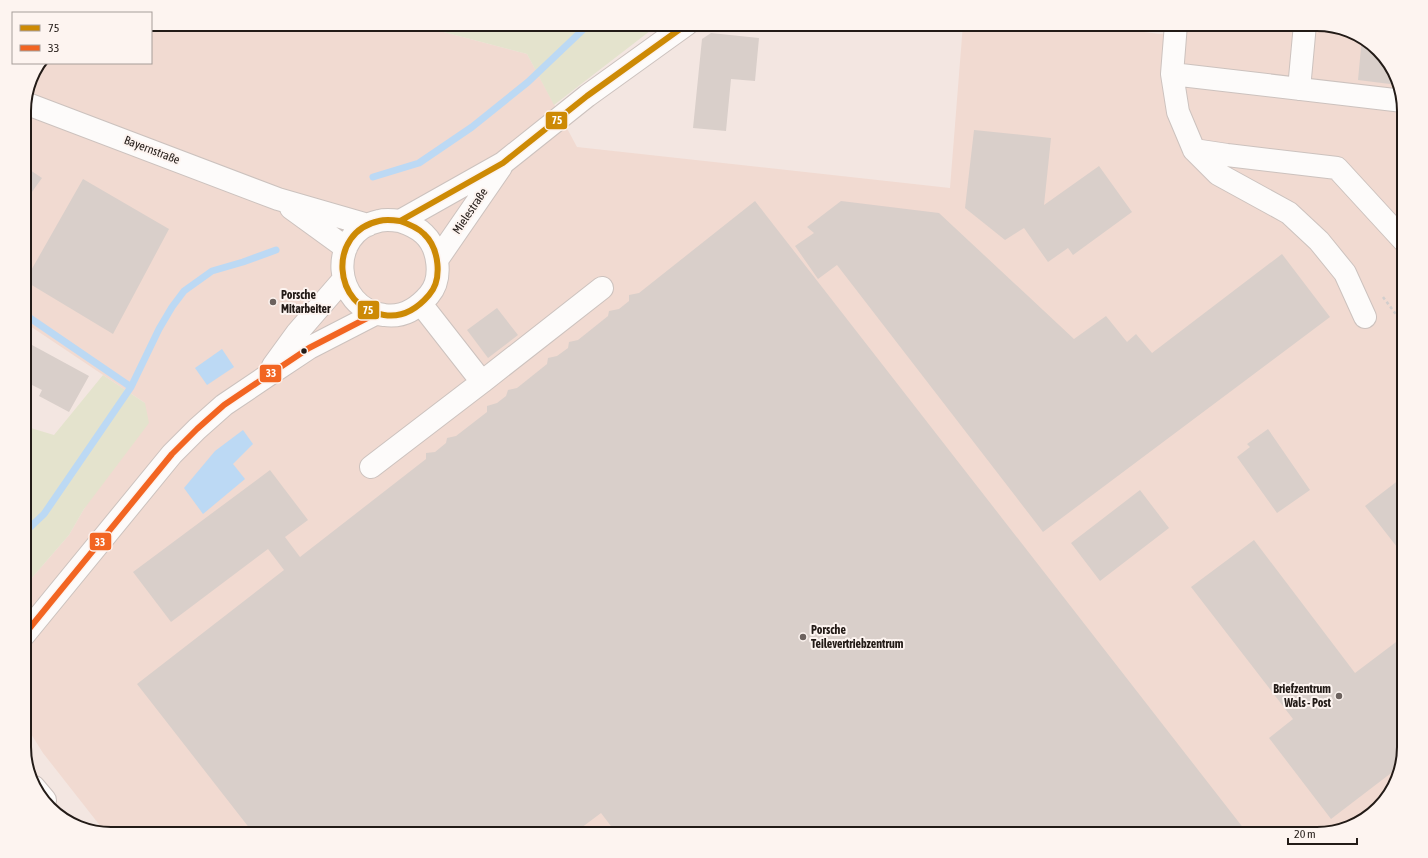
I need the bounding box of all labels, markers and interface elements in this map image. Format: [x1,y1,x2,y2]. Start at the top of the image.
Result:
legend [12,12,152,64]
text: 75 [48,21,59,35]
text: 33 [48,41,59,55]
line badge: 75 [545,111,568,130]
text: 75 [552,114,562,126]
street label: Bayernstraße [122,133,182,167]
street label: Mielestraße [450,185,490,237]
place label: Porsche Mitarbeiter [281,288,331,316]
marker: Porsche Mitarbeiter [268,297,278,307]
line badge: 75 [357,300,380,320]
text: 75 [363,304,373,316]
unlabelled marker [299,346,309,356]
line badge: 33 [259,364,282,383]
text: 33 [266,367,276,379]
line badge: 33 [89,532,112,551]
text: 33 [95,536,105,548]
place label: Porsche Teilevertriebzentrum [811,623,904,651]
marker: Porsche Teilevertriebzentrum [798,632,808,642]
place label: Briefzentrum Wals - Post [1273,682,1332,710]
marker: Briefzentrum Wals - Post [1334,691,1344,701]
scale bar [1288,820,1357,846]
text: 20 m [1294,827,1316,841]

